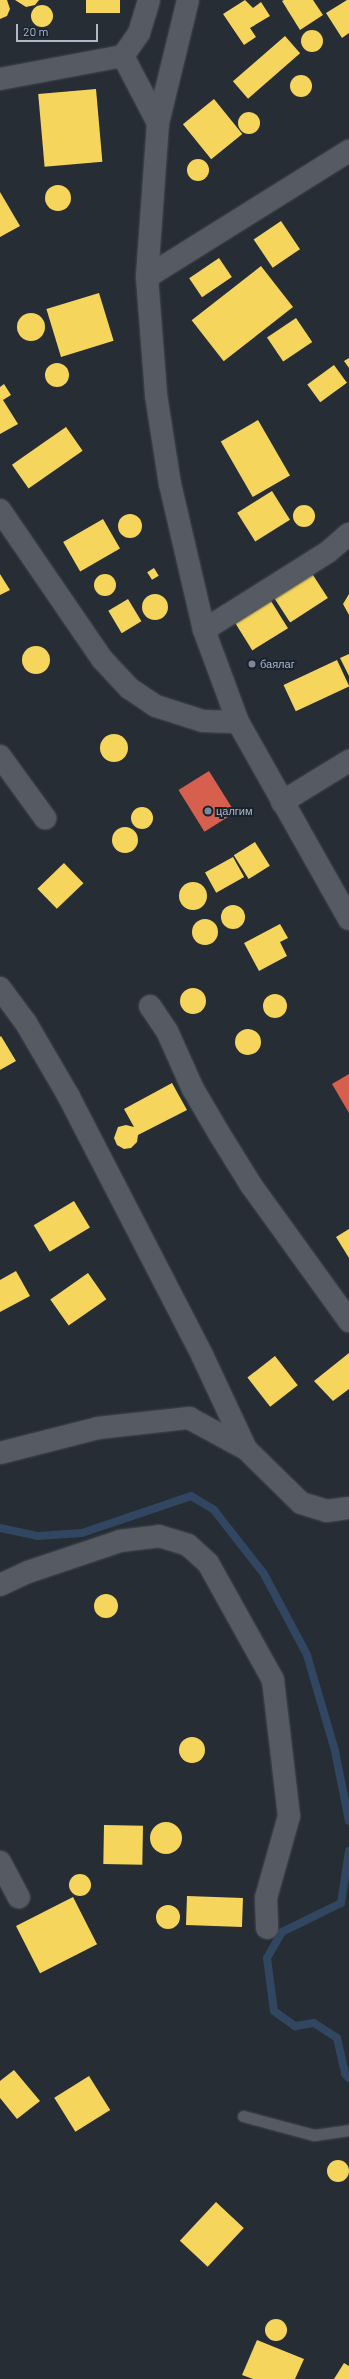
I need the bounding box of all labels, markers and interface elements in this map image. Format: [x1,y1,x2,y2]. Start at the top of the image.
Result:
scale bar [18,16,100,42]
text: 20 m [23,24,49,38]
place label: баялаг [260,657,295,671]
marker: баялаг [247,659,257,669]
place label: цалгим [216,804,253,818]
marker: цалгим [203,806,213,816]

